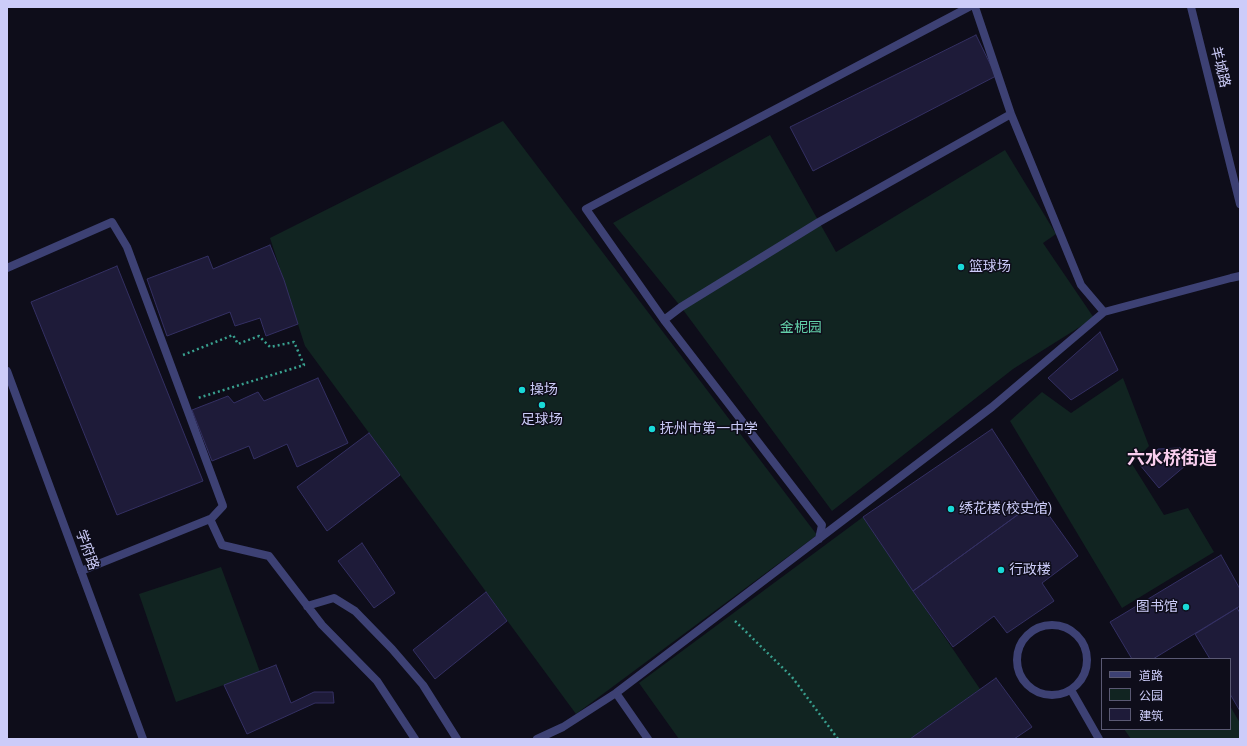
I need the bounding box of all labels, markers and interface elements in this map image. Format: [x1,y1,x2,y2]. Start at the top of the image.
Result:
street label: 羊城路 [1207,45,1233,89]
place label: 篮球场 [969,259,1011,275]
marker: 篮球场 [956,262,966,272]
park label: 金柅园 [780,320,822,336]
place label: 操场 [530,382,558,398]
marker: 操场 [517,385,527,395]
marker: 足球场 [537,400,547,410]
place label: 足球场 [521,412,563,428]
place label: 抚州市第一中学 [660,421,758,437]
marker: 抚州市第一中学 [647,424,657,434]
district label: 六水桥街道 [1127,448,1217,470]
place label: 绣花楼(校史馆) [959,501,1052,517]
marker: 绣花楼(校史馆) [946,504,956,514]
street label: 学府路 [72,527,102,573]
place label: 行政楼 [1009,562,1051,578]
marker: 行政楼 [996,565,1006,575]
place label: 图书馆 [1136,599,1178,615]
marker: 图书馆 [1181,602,1191,612]
legend [1101,658,1231,730]
text: 道路 [1139,668,1163,683]
text: 公园 [1139,688,1163,703]
text: 建筑 [1139,708,1163,723]

